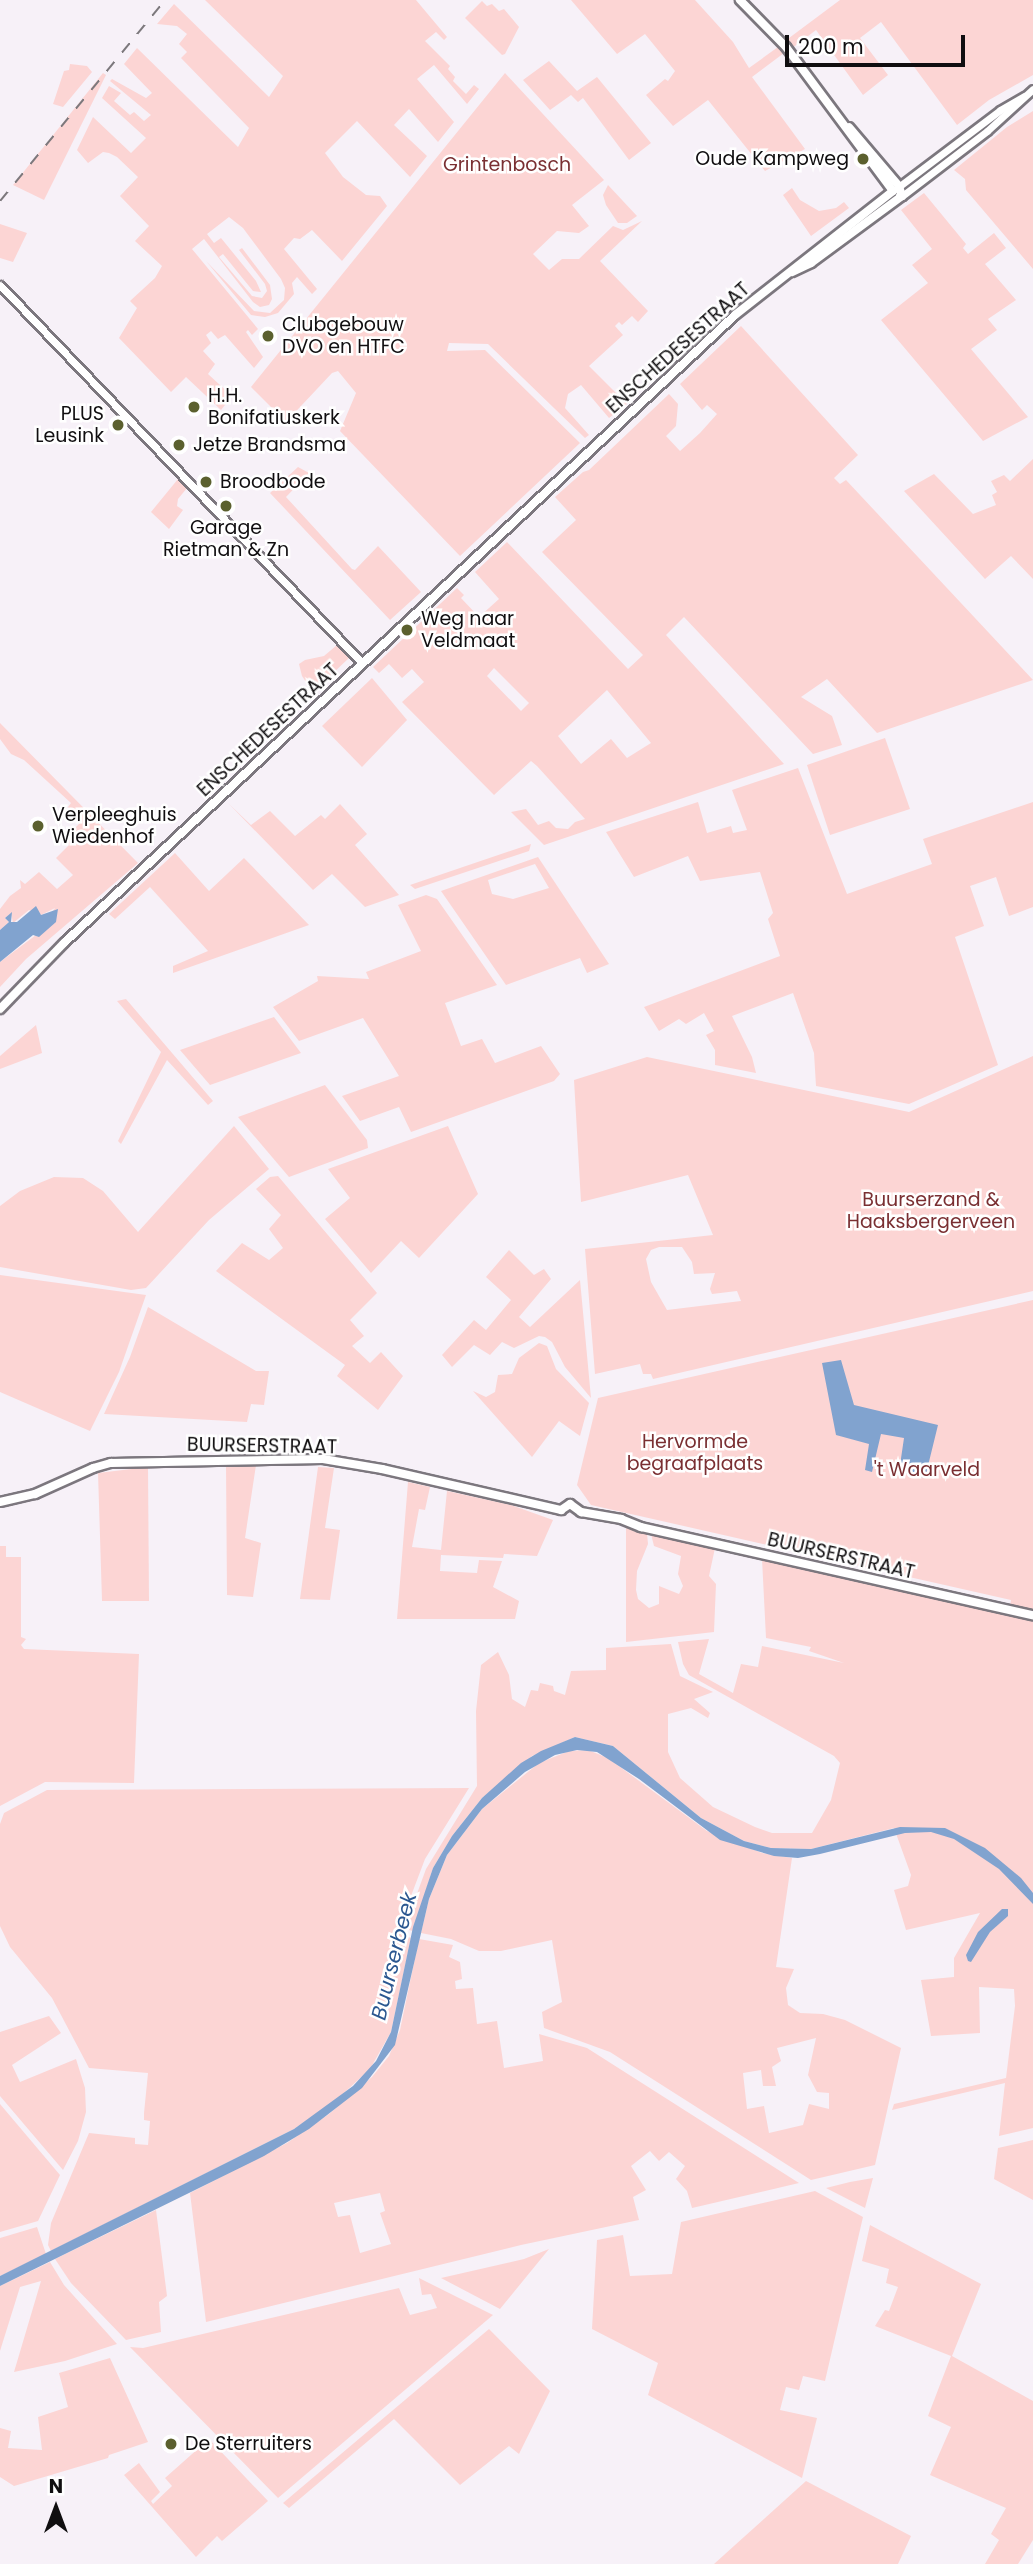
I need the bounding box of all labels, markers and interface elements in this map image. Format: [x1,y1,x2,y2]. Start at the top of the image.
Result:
scale bar [788,21,968,65]
text: 200 m [798,32,864,61]
place label: Oude Kampweg [695,148,849,170]
marker: Oude Kampweg [855,151,871,167]
park label: Grintenbosch [443,154,571,176]
street label: ENSCHEDESESTRAAT [602,278,754,418]
place label: Clubgebouw DVO en HTFC [282,314,405,358]
marker: Clubgebouw DVO en HTFC [260,328,276,344]
place label: H.H. Bonifatiuskerk [208,385,340,429]
marker: H.H. Bonifatiuskerk [186,399,202,415]
place label: PLUS Leusink [35,403,104,447]
marker: PLUS Leusink [110,417,126,433]
place label: Jetze Brandsma [193,434,346,456]
marker: Jetze Brandsma [171,437,187,453]
place label: Broodbode [220,471,326,493]
marker: Broodbode [198,474,214,490]
marker: Garage Rietman & Zn [218,498,234,514]
place label: Garage Rietman & Zn [163,517,289,561]
place label: Weg naar Veldmaat [421,608,515,652]
marker: Weg naar Veldmaat [399,622,415,638]
street label: ENSCHEDESESTRAAT [193,659,343,801]
place label: Verpleeghuis Wiedenhof [52,804,177,848]
marker: Verpleeghuis Wiedenhof [30,818,46,834]
park label: Buurserzand & Haaksbergerveen [847,1189,1015,1233]
park label: Hervormde begraafplaats [627,1431,763,1475]
street label: BUURSERSTRAAT [187,1433,337,1459]
park label: 't Waarveld [874,1459,980,1481]
street label: BUURSERSTRAAT [765,1528,917,1584]
water label: Buurserbeek [366,1890,422,2022]
place label: De Sterruiters [185,2433,312,2455]
marker: De Sterruiters [163,2436,179,2452]
north arrow [21,2473,91,2543]
text: N [49,2473,63,2500]

